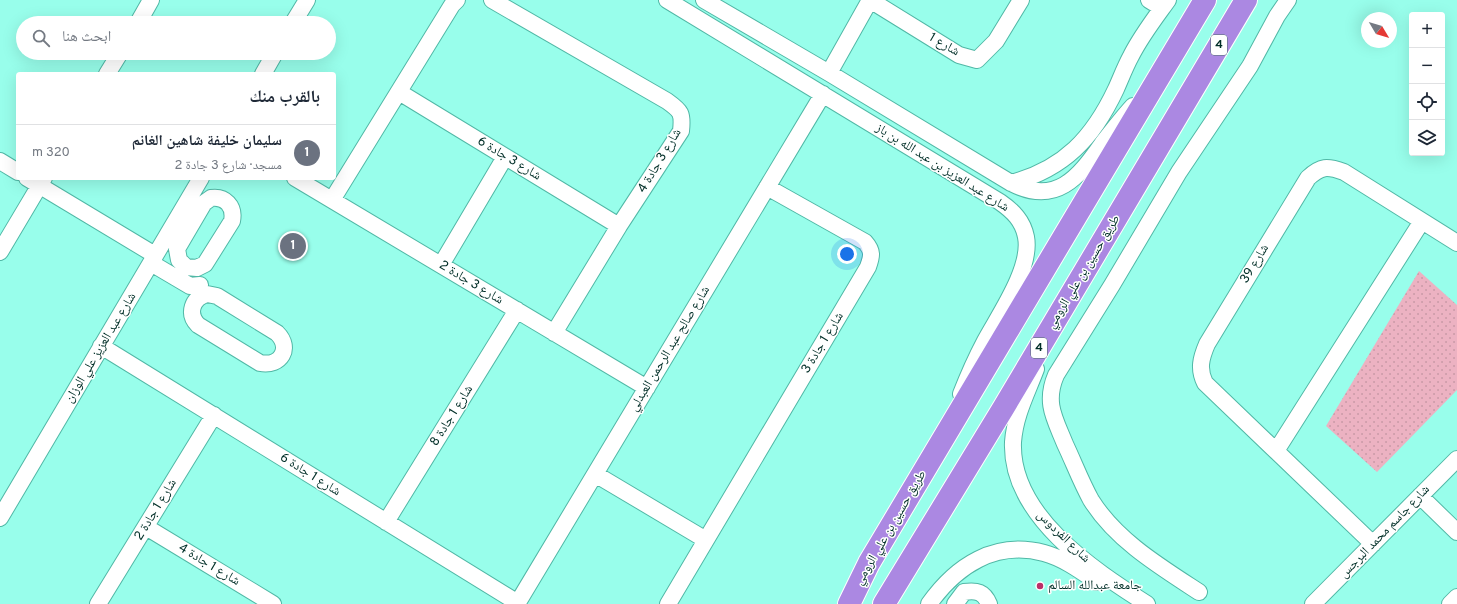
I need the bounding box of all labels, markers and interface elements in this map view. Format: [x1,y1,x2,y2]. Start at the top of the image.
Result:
north arrow [1361,12,1397,48]
map controls [1409,12,1445,156]
button: + [1409,12,1445,48]
search box [16,16,336,60]
icon: search [30,27,52,49]
text: ابحث هنا [62,28,111,47]
street label: شارع 1 [926,30,962,60]
road number: 4 [1211,35,1227,55]
button: − [1409,48,1445,84]
button: locate [1409,84,1445,120]
text: بالقرب منك [249,87,320,109]
street label: شارع عبد العزيز بن عبد الله بن باز [871,120,1012,216]
button: layers [1409,120,1445,156]
street label: شارع 3 جادة 4 [635,126,685,196]
text: سليمان خليفة شاهين الغانم [132,132,282,151]
street label: شارع 3 جادة 6 [474,134,544,184]
text: 320 m [32,145,70,161]
text: 1 [304,145,310,161]
text: مسجد · شارع 3 جادة 2 [175,158,282,174]
street label: طريق حسين بن علي الرومي [1044,212,1125,332]
pin: 1 [280,231,306,261]
street label: شارع 39 [1237,241,1273,287]
your location [837,244,857,264]
street label: شارع 3 جادة 2 [436,258,506,308]
street label: شارع صالح عبد الرحمن العبدلي [626,283,715,415]
street label: شارع عبد العزيز علي الوزان [62,290,141,407]
street label: شارع 1 جادة 3 [798,309,848,377]
road number: 4 [1031,338,1047,358]
street label: شارع 1 جادة 8 [427,383,477,449]
street label: شارع 1 جادة 6 [277,450,343,500]
street label: طريق حسين بن علي الرومي [852,468,932,589]
street label: شارع 1 جادة 2 [131,476,181,544]
street label: شارع جاسم محمد البرجس [1336,482,1434,582]
street label: شارع الفردوس [1033,507,1093,567]
street label: شارع 1 جادة 4 [175,540,243,590]
place label: جامعة عبدالله السالم [1048,578,1142,594]
marker: جامعة عبدالله السالم [1035,581,1045,591]

